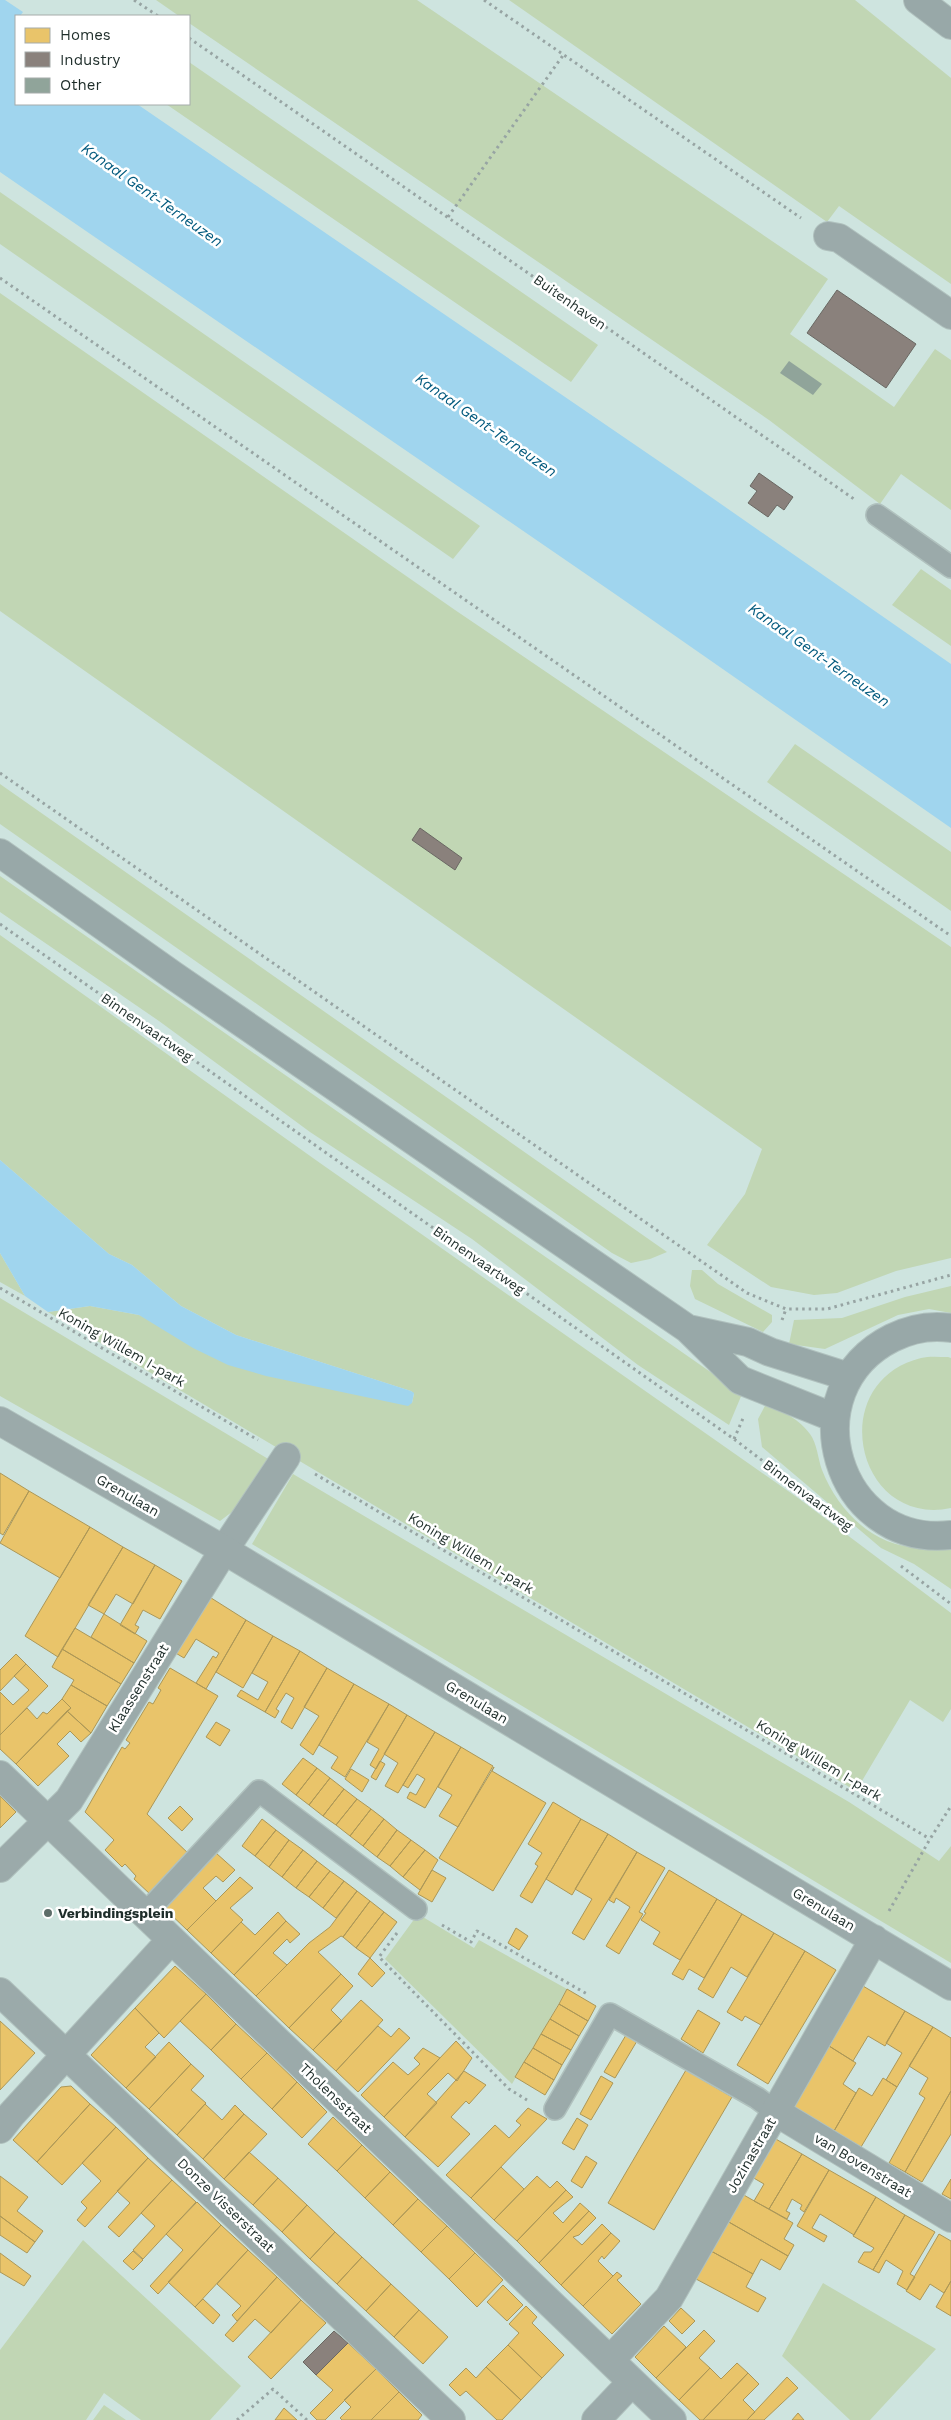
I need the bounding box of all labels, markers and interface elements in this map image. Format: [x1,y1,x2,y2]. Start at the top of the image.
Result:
legend [15,15,190,105]
text: Homes [60,26,111,44]
text: Industry [60,51,121,69]
text: Other [60,76,102,94]
water label: Kanaal Gent-Terneuzen [78,139,226,251]
street label: Buitenhaven [531,271,609,333]
water label: Kanaal Gent-Terneuzen [412,369,560,481]
water label: Kanaal Gent-Terneuzen [745,599,893,711]
street label: Binnenvaartweg [98,990,196,1065]
street label: Binnenvaartweg [430,1223,528,1298]
street label: Koning Willem I-park [56,1304,188,1390]
street label: Binnenvaartweg [760,1456,856,1534]
street label: Grenulaan [94,1471,162,1519]
street label: Koning Willem I-park [405,1509,537,1597]
street label: Klaassenstraat [104,1641,172,1735]
street label: Grenulaan [443,1677,511,1727]
street label: Koning Willem I-park [753,1716,885,1804]
street label: Grenulaan [790,1884,858,1934]
place label: Verbindingsplein [58,1905,173,1921]
marker: Verbindingsplein [42,1907,54,1919]
street label: Tholensstraat [297,2060,375,2136]
street label: Jozinastraat [723,2114,779,2195]
street label: van Bovenstraat [812,2130,914,2200]
street label: Donze Visserstraat [174,2155,278,2255]

